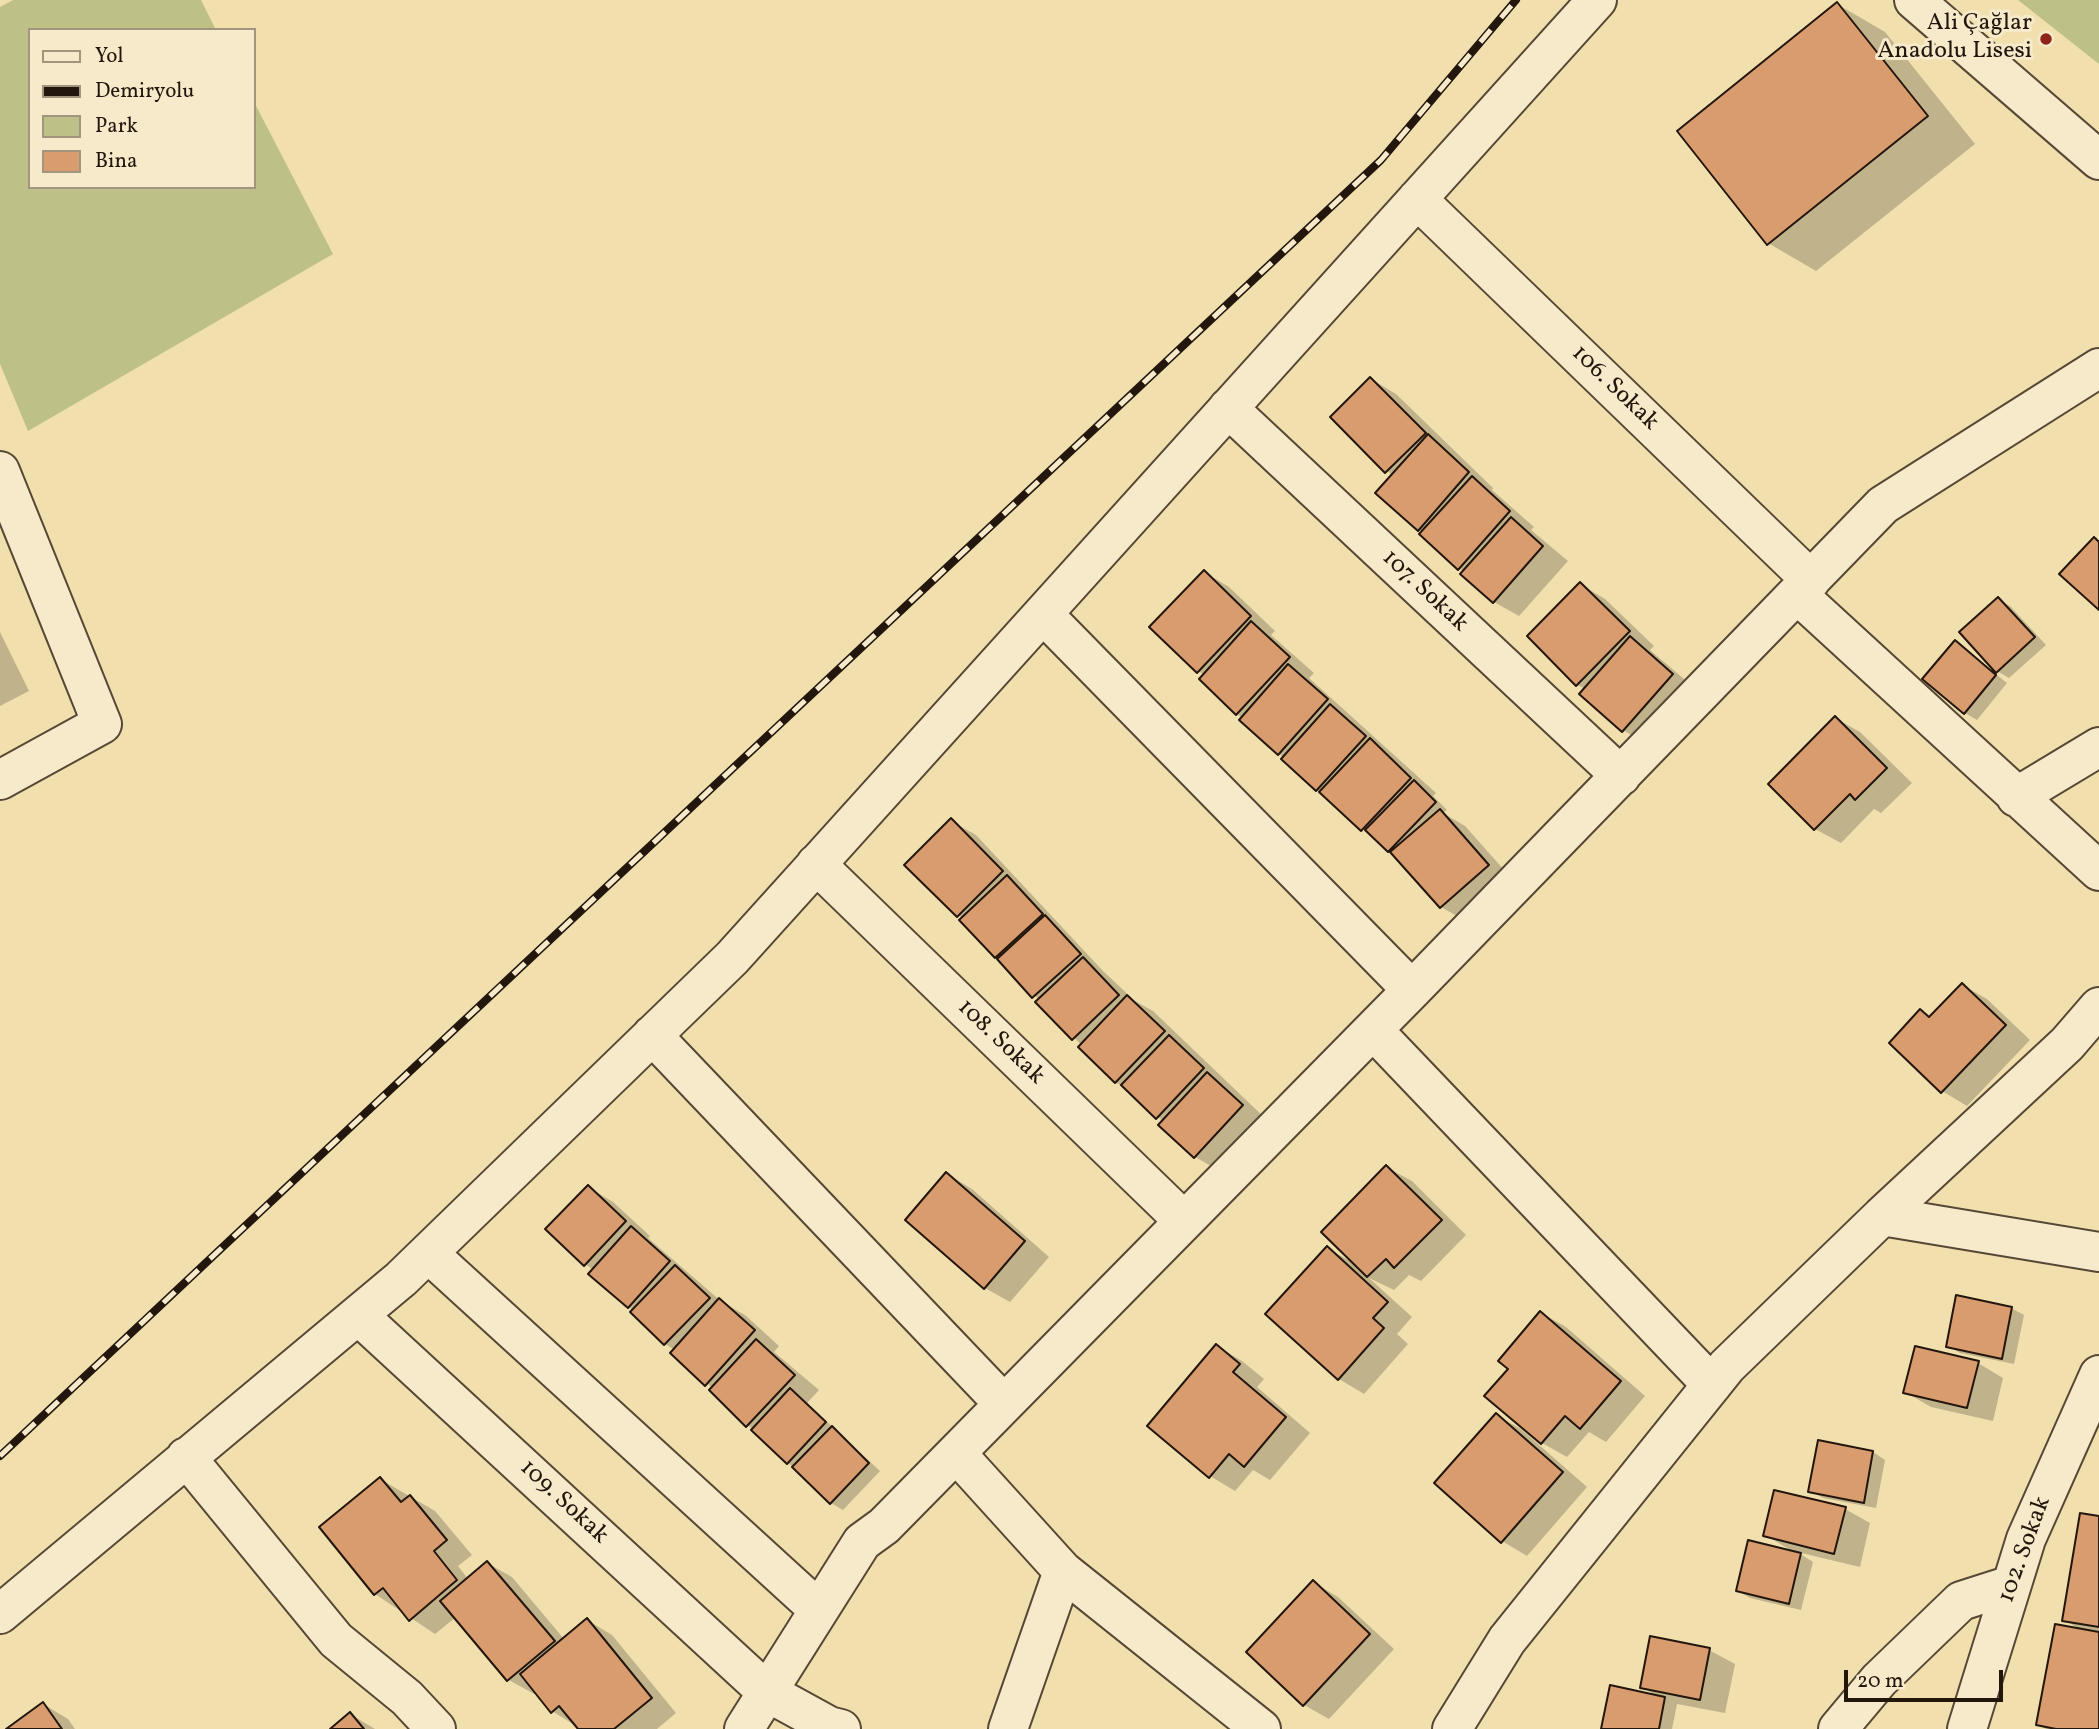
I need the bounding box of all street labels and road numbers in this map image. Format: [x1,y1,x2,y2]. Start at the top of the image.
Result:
street label: 106. Sokak [1564,340,1664,438]
street label: 107. Sokak [1375,545,1473,639]
street label: 108. Sokak [950,994,1050,1092]
street label: 109. Sokak [513,1455,613,1551]
street label: 102. Sokak [1993,1493,2059,1607]

